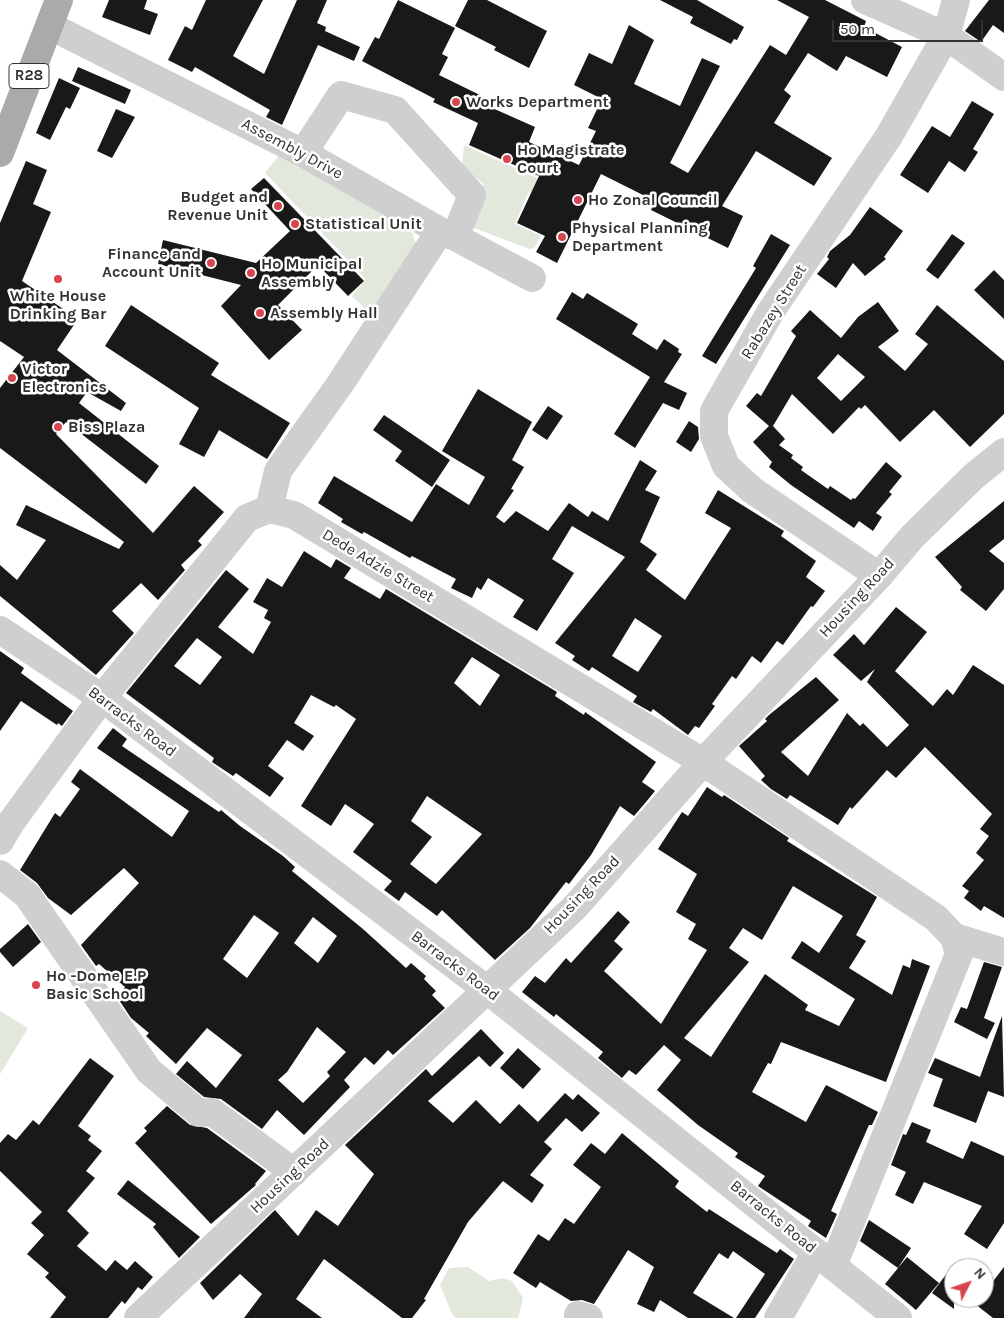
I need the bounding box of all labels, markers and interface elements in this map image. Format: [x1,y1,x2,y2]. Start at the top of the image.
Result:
scale bar [834,10,985,42]
text: 50 m [840,20,875,38]
road number: R28 [9,64,49,88]
place label: Works Department [466,92,609,112]
marker: Works Department [450,96,462,108]
street label: Assembly Drive [238,114,346,184]
place label: Ho Magistrate Court [517,140,624,178]
marker: Ho Magistrate Court [501,153,513,165]
place label: Budget and Revenue Unit [167,187,268,225]
place label: Ho Zonal Council [588,190,718,210]
marker: Ho Zonal Council [572,194,584,206]
marker: Budget and Revenue Unit [272,200,284,212]
place label: Statistical Unit [305,214,422,234]
marker: Statistical Unit [289,218,301,230]
place label: Physical Planning Department [572,218,708,256]
marker: Physical Planning Department [556,231,568,243]
place label: Finance and Account Unit [102,244,201,282]
place label: Ho Municipal Assembly [261,254,362,292]
marker: Finance and Account Unit [205,257,217,269]
street label: Rabazey Street [737,261,811,363]
marker: Ho Municipal Assembly [245,267,257,279]
marker: White House Drinking Bar [52,273,64,285]
place label: White House Drinking Bar [10,286,106,324]
place label: Assembly Hall [270,303,378,323]
marker: Assembly Hall [254,307,266,319]
place label: Victor Electronics [22,359,107,397]
marker: Victor Electronics [6,372,18,384]
place label: Biss Plaza [68,417,145,437]
marker: Biss Plaza [52,421,64,433]
street label: Dede Adzie Street [319,525,437,607]
street label: Housing Road [815,554,899,642]
street label: Barracks Road [84,683,180,761]
street label: Housing Road [540,852,624,938]
street label: Barracks Road [407,927,503,1005]
place label: Ho -Dome E.P Basic School [46,966,146,1004]
marker: Ho -Dome E.P Basic School [30,979,42,991]
street label: Housing Road [246,1134,334,1218]
street label: Barracks Road [726,1176,820,1258]
north arrow [944,1258,994,1308]
text: N [970,1264,990,1283]

